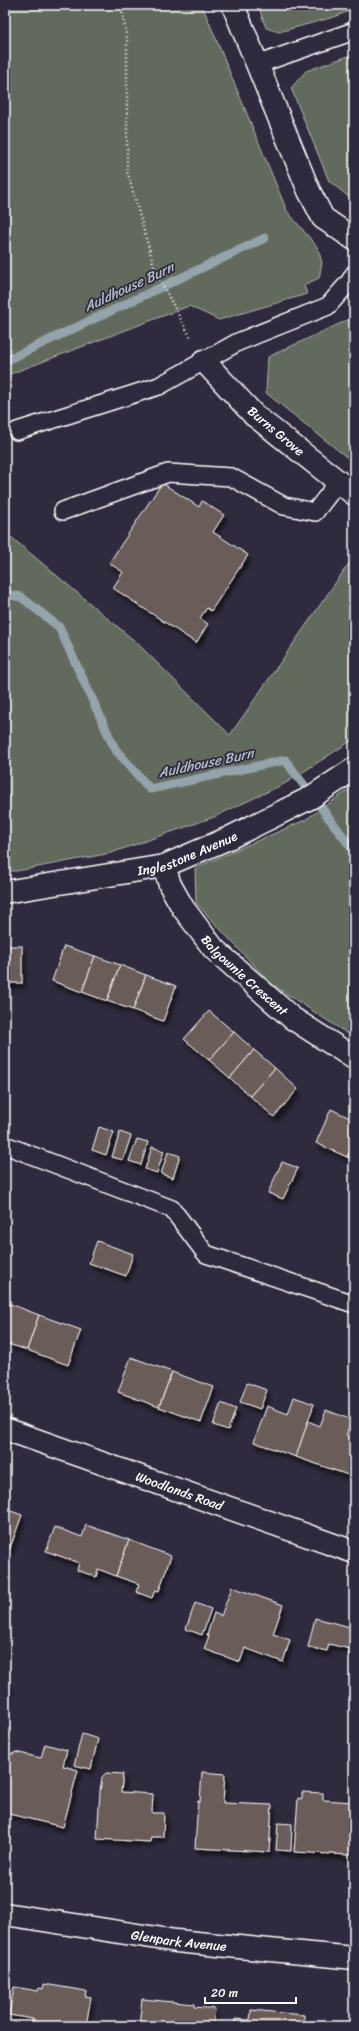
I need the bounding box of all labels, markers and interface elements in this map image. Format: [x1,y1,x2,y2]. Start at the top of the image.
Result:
water label: Auldhouse Burn [79,255,179,319]
street label: Burns Grove [242,400,310,462]
water label: Auldhouse Burn [155,740,257,786]
street label: Inglestone Avenue [135,824,241,882]
street label: Balgownie Crescent [195,930,294,1022]
street label: Woodlands Road [132,1464,228,1517]
street label: Glenpark Avenue [130,1923,228,1957]
scale bar [205,1979,296,2005]
text: 20 m [211,1982,238,2004]

